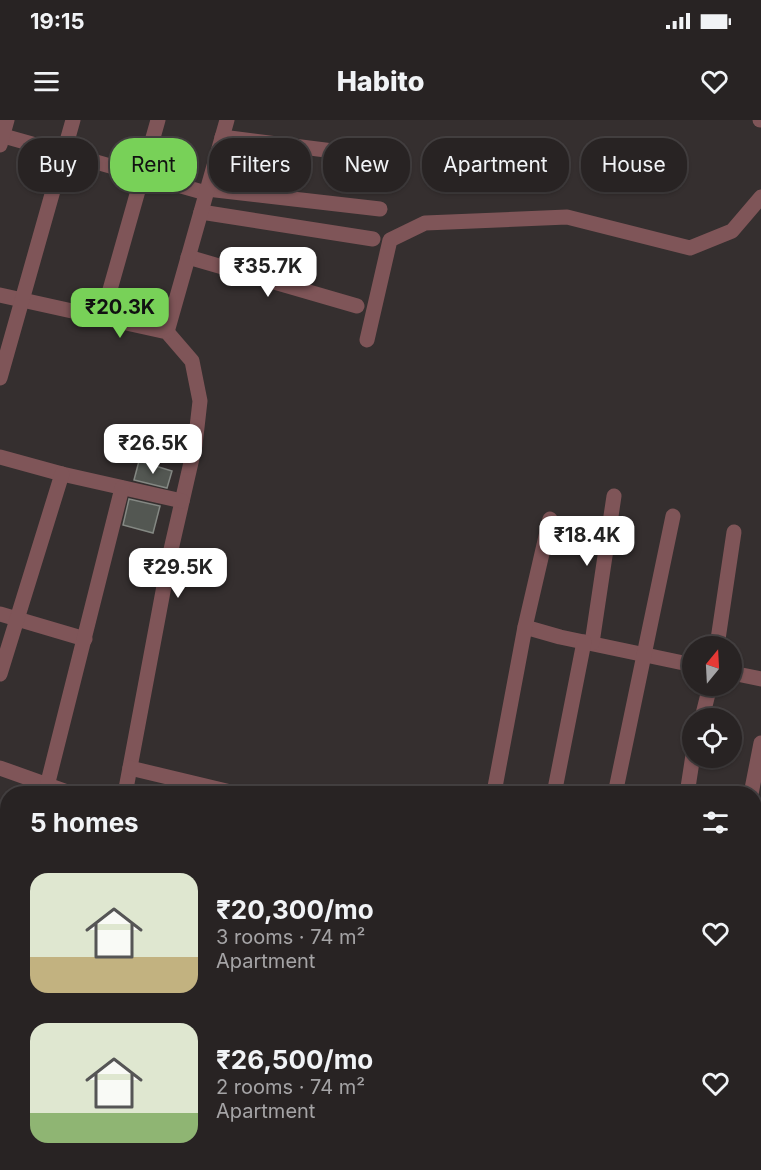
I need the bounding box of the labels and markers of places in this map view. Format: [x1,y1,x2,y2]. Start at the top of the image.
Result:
pin: ₹35.7K [219,247,317,298]
pin: ₹20.3K [71,288,169,339]
pin: ₹26.5K [104,424,202,475]
pin: ₹18.4K [538,516,636,567]
pin: ₹29.5K [129,548,227,599]

